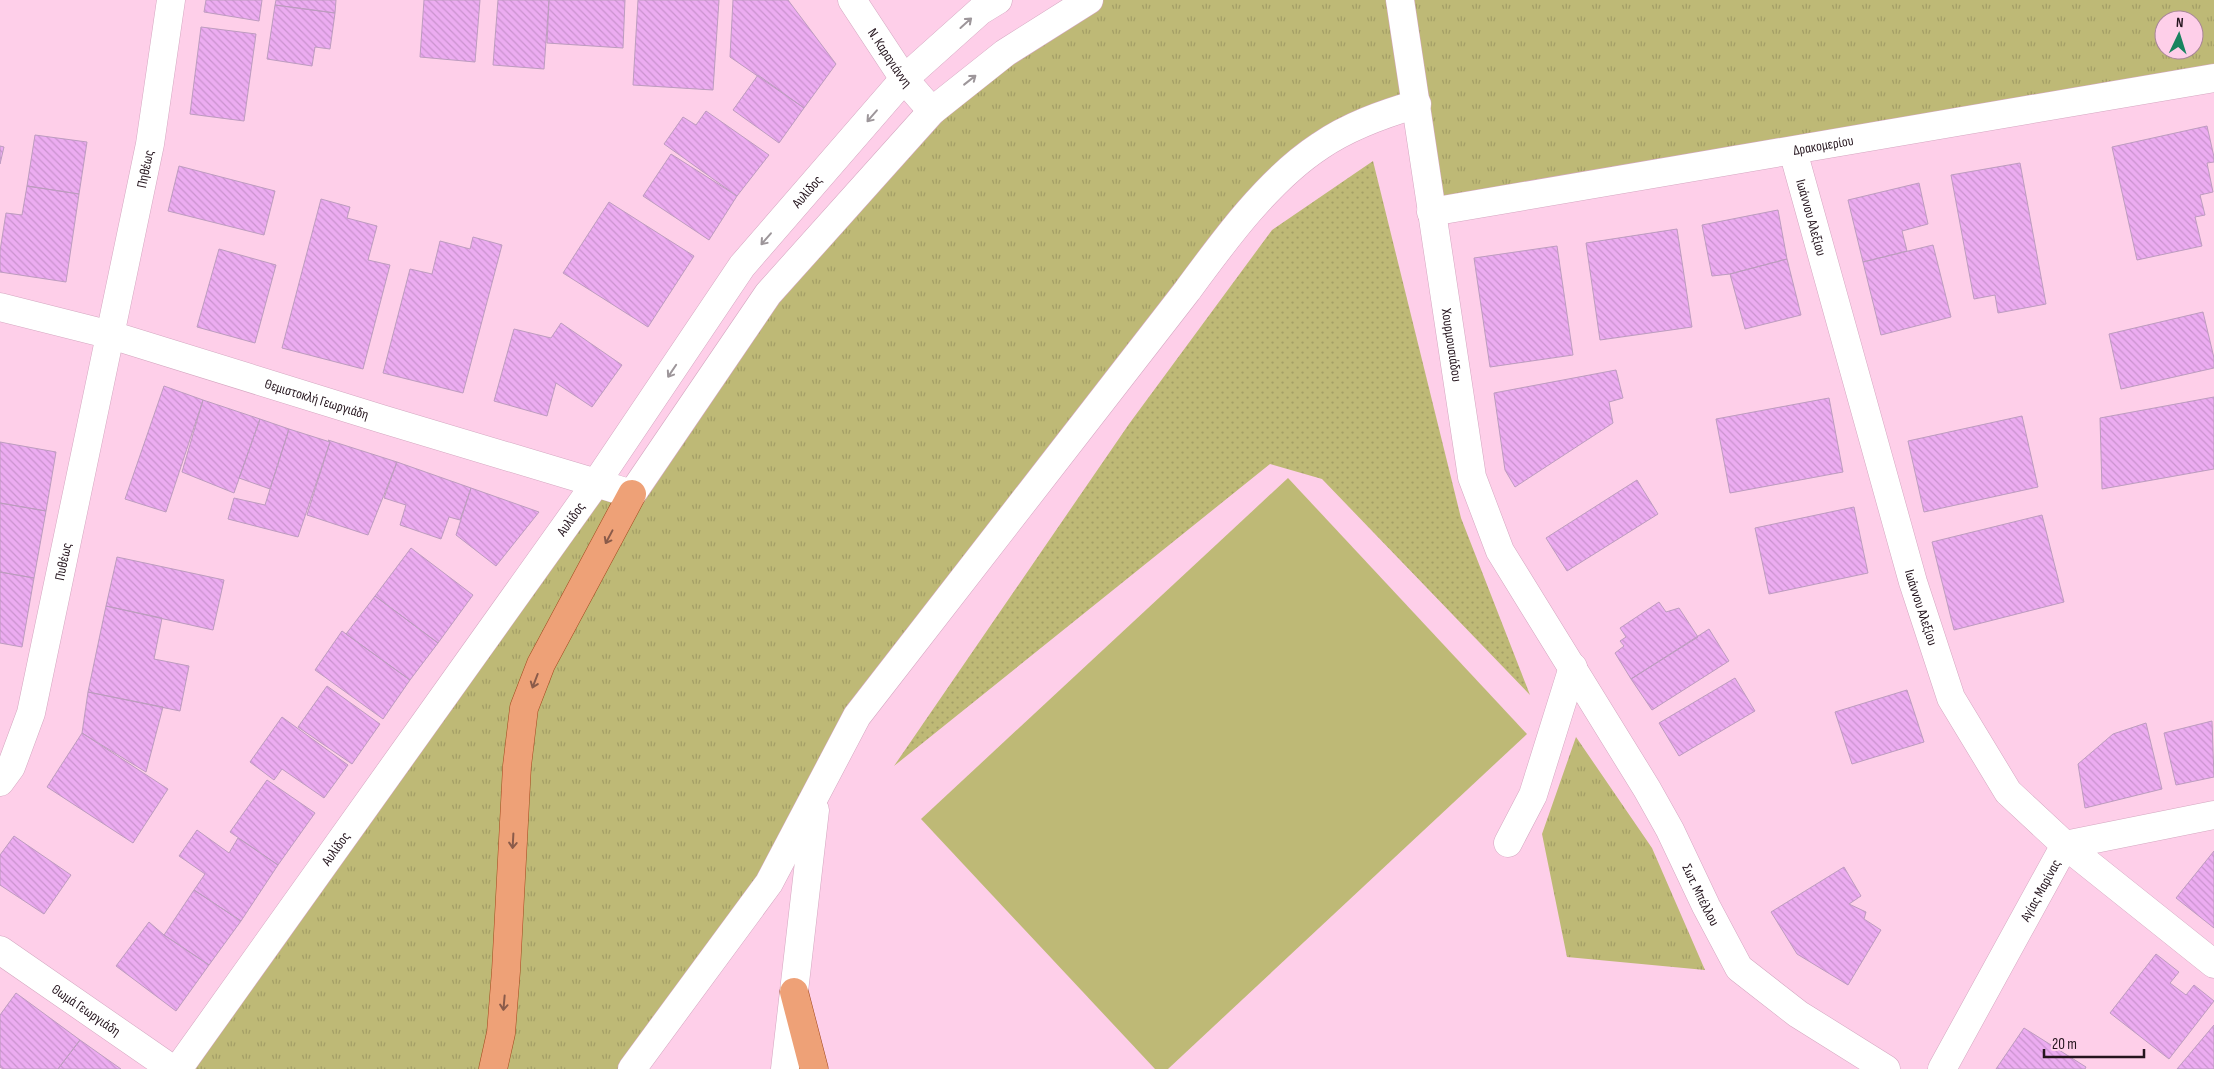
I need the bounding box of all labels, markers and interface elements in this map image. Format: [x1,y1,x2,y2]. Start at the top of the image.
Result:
north arrow [2154,10,2204,60]
text: N [2176,14,2184,31]
one-way arrow [960,18,973,29]
street label: Ν. Καραγιάννη [864,25,915,91]
one-way arrow [964,75,977,86]
one-way arrow [867,109,878,122]
street label: Δρακομερίου [1792,132,1855,159]
street label: Πηθέως [133,148,158,190]
street label: Αυλίδος [788,172,826,212]
street label: Ιωάννου Αλεξίου [1792,177,1830,258]
one-way arrow [761,232,772,245]
street label: Χουρμουσιάδου [1438,306,1466,383]
one-way arrow [667,364,677,378]
street label: Θεμιστοκλή Γεωργιάδη [263,375,371,423]
street label: Αυλίδος [553,499,589,540]
one-way arrow [604,529,613,544]
street label: Πυθέως [51,541,75,582]
street label: Ιωάννου Αλεξίου [1901,567,1941,648]
one-way arrow [530,673,539,688]
street label: Αυλίδος [317,828,354,870]
one-way arrow [508,832,518,849]
street label: Αγίας Μαρίνας [2016,856,2064,925]
street label: Σωτ. Μπέλλου [1678,861,1723,929]
street label: Θωμά Γεωργιάδη [49,981,124,1040]
one-way arrow [499,995,508,1011]
scale bar [2044,1026,2144,1058]
text: 20 m [2052,1035,2077,1054]

